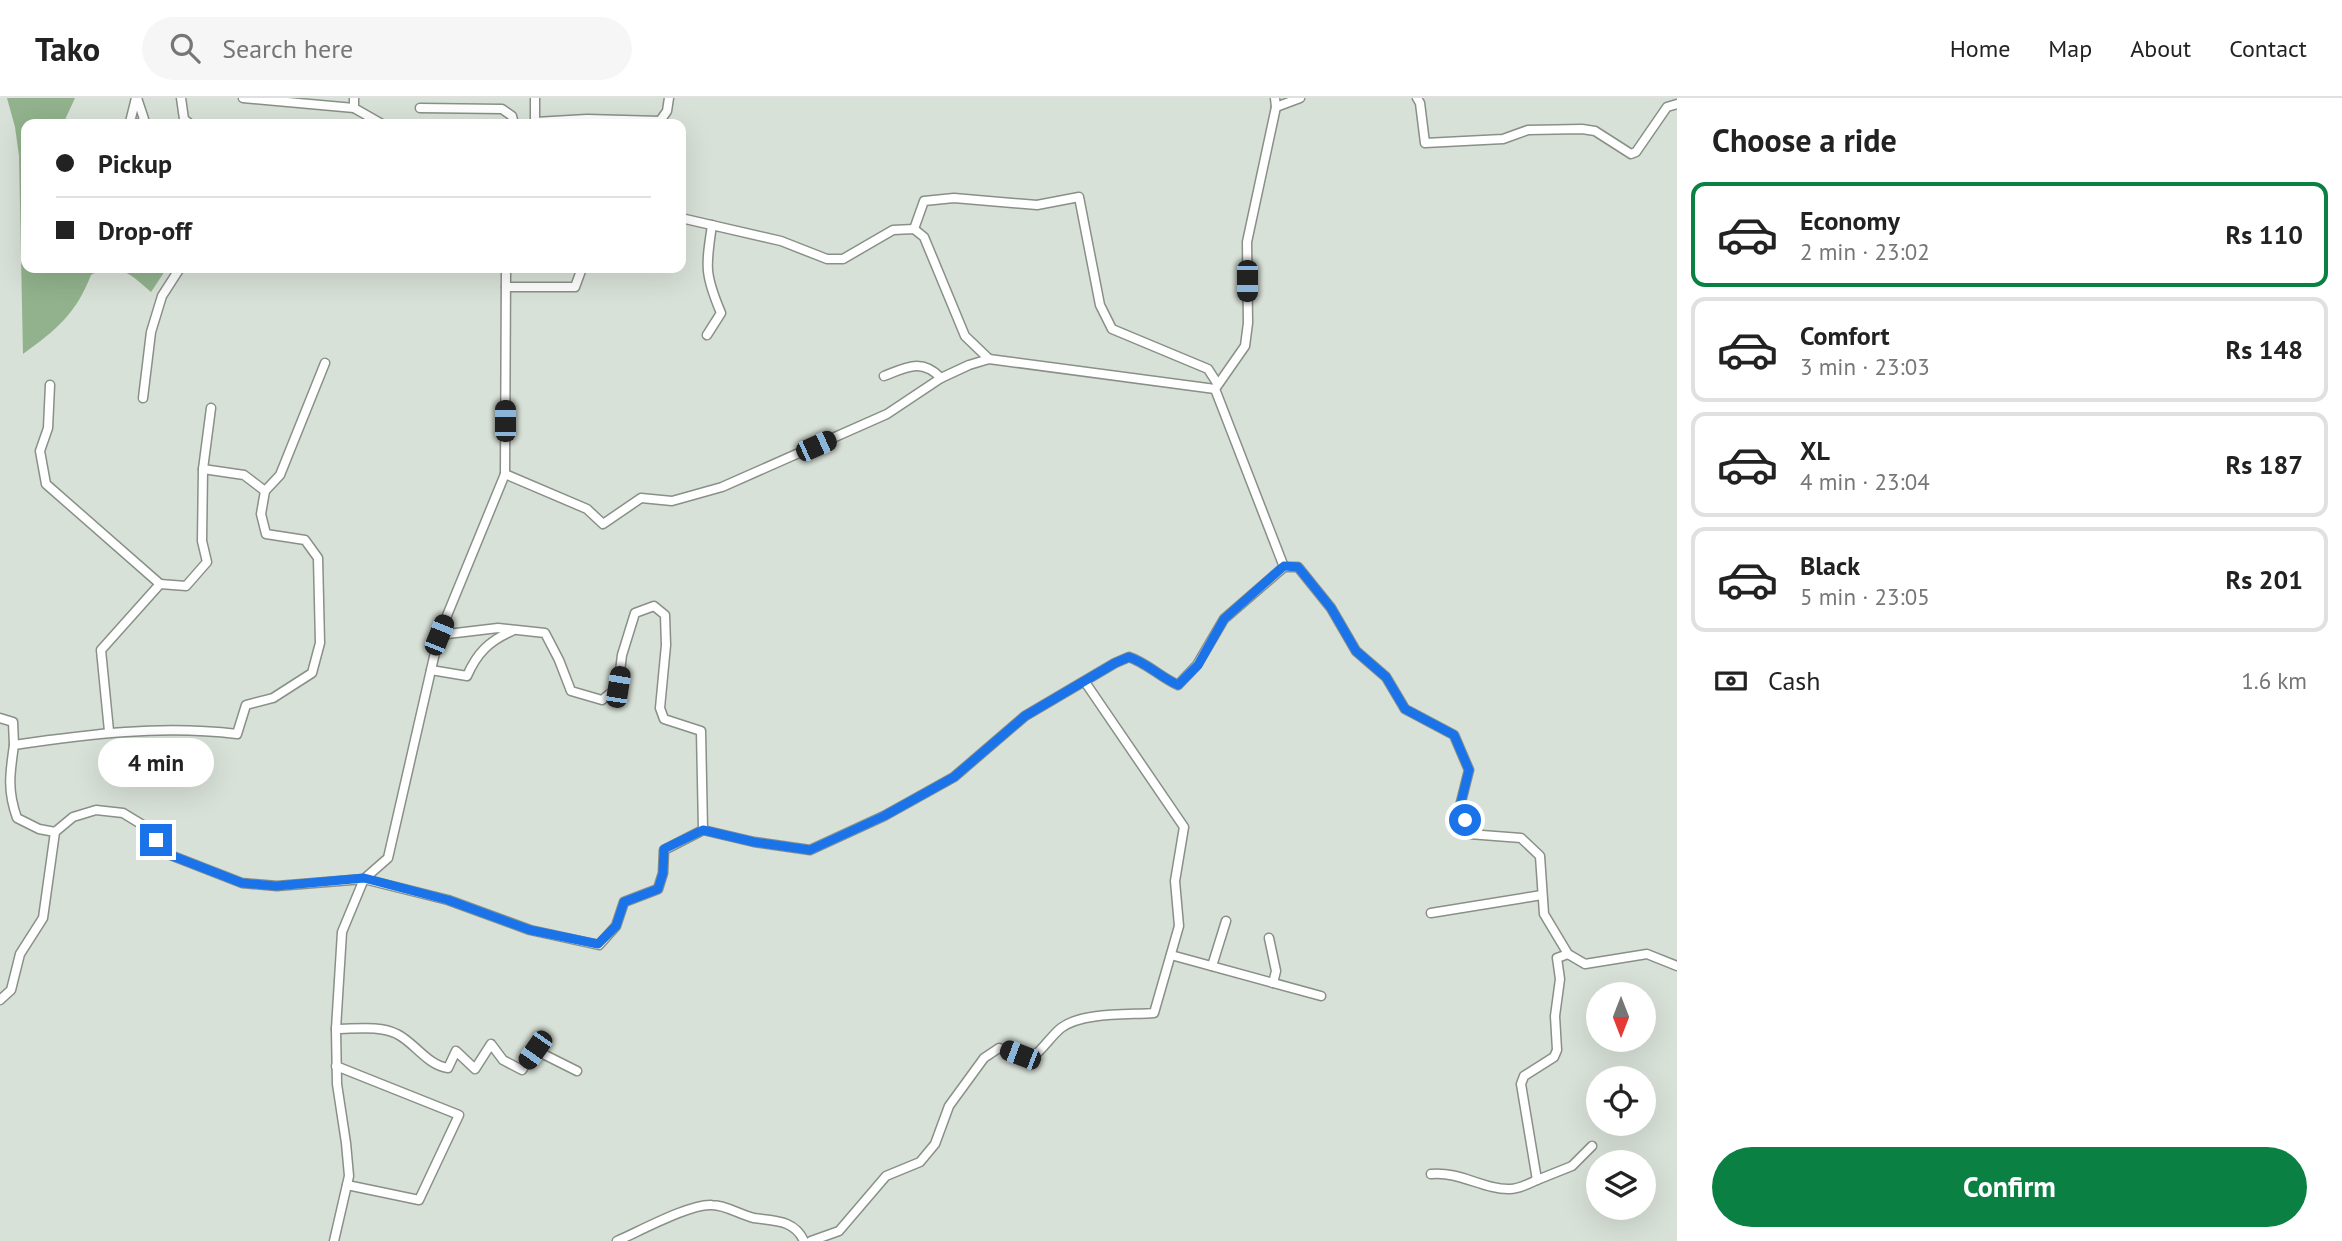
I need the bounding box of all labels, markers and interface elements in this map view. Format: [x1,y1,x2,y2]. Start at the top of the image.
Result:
search box [142,17,632,80]
text: Tako [35,27,100,70]
icon: search [166,29,204,67]
text: Search here [222,32,353,65]
text: Home [1950,33,2010,64]
text: Map [2048,33,2092,64]
text: About [2130,33,2191,64]
text: Contact [2229,33,2307,64]
text: Choose a ride [1712,119,1897,161]
text: Pickup [98,147,172,180]
icon: car [1716,203,1779,266]
text: Economy [1800,204,1900,237]
text: Drop-off [98,214,192,247]
text: Rs 110 [2226,218,2303,251]
text: 2 min · 23:02 [1800,237,1930,266]
car [1237,260,1258,302]
icon: car [1716,318,1779,381]
text: Comfort [1800,319,1890,352]
text: Rs 148 [2226,333,2303,366]
text: 3 min · 23:03 [1800,352,1930,381]
car [495,400,516,442]
car [793,428,840,464]
icon: car [1716,433,1779,496]
text: XL [1800,434,1830,467]
text: Rs 187 [2226,448,2303,481]
text: 4 min · 23:04 [1800,467,1930,496]
icon: car [1716,548,1779,611]
text: Black [1800,549,1860,582]
text: Rs 201 [2226,563,2303,596]
text: 5 min · 23:05 [1800,582,1930,611]
car [422,612,457,658]
icon: cash [1712,662,1750,700]
text: Cash [1768,664,1820,697]
car [605,665,632,709]
text: 1.6 km [2241,666,2307,695]
callout: 4 min [98,738,214,788]
text: 4 min [128,748,184,777]
route start [1449,804,1481,836]
route end [140,824,172,856]
north arrow [1586,982,1656,1052]
map controls [1586,982,1656,1220]
car [515,1027,556,1073]
car [997,1038,1044,1072]
button: locate [1586,1066,1656,1136]
button: Confirm [1712,1147,2307,1227]
button: layers [1586,1150,1656,1220]

